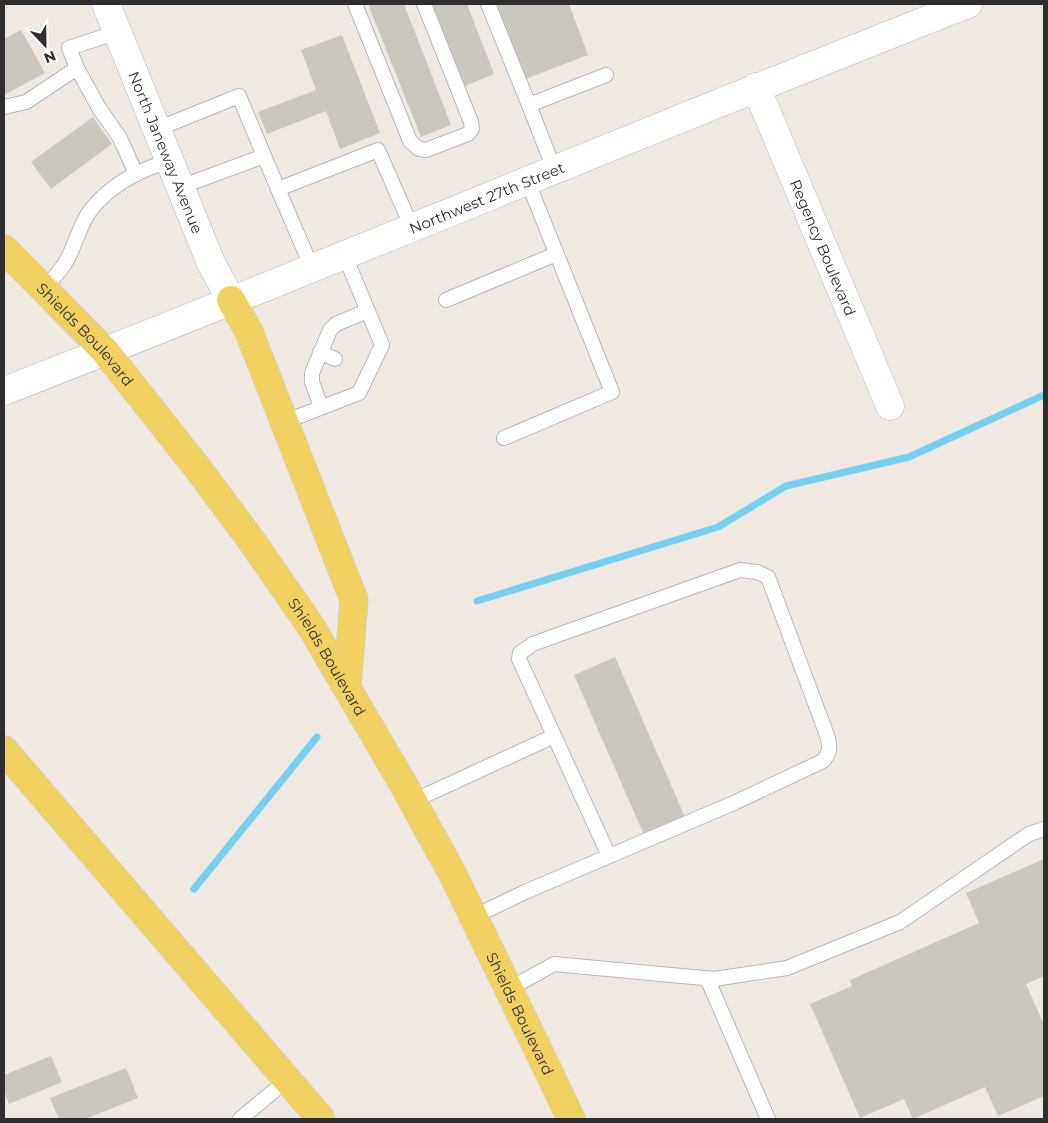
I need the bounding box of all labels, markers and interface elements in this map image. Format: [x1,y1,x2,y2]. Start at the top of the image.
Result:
north arrow [20,20,70,70]
text: N [41,47,58,68]
street label: North Janeway Avenue [125,68,208,236]
street label: Northwest 27th Street [406,157,567,237]
street label: Regency Boulevard [786,176,860,319]
street label: Shields Boulevard [33,278,138,390]
street label: Shields Boulevard [284,594,371,719]
street label: Shields Boulevard [482,949,558,1078]

